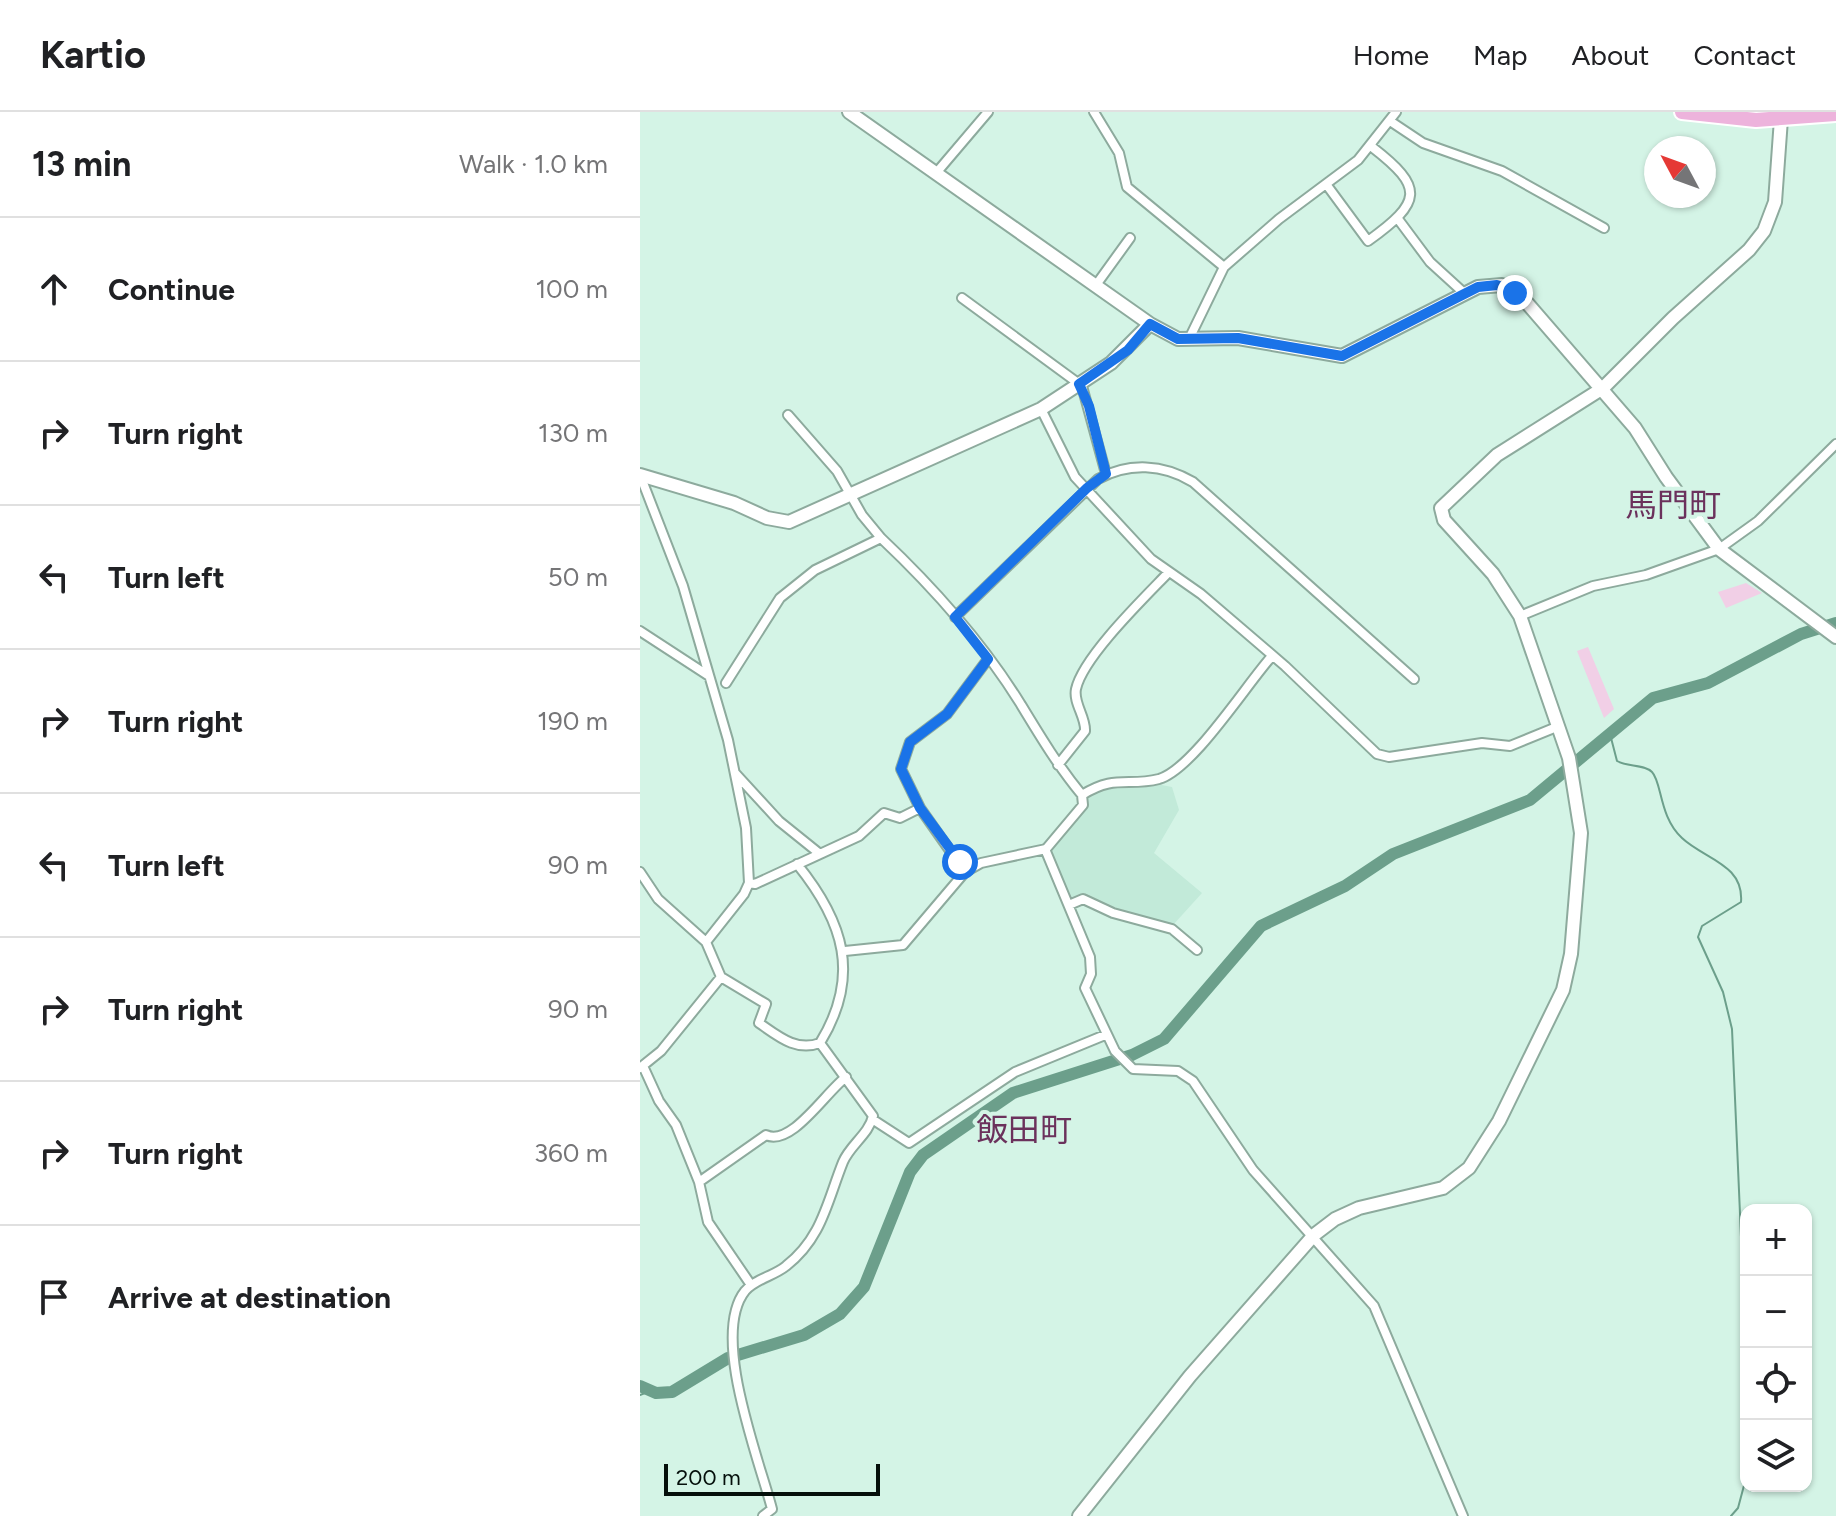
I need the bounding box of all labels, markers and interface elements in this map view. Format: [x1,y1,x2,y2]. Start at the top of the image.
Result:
text: Kartio [40,32,146,78]
text: Home [1353,38,1429,72]
text: Map [1473,38,1528,72]
text: About [1572,38,1649,72]
text: Contact [1693,38,1796,72]
north arrow [1644,136,1716,208]
text: 13 min [32,144,131,185]
text: Walk · 1.0 km [459,148,608,180]
icon: ahead [32,267,76,311]
text: Continue [108,271,235,308]
text: 100 m [535,273,608,305]
route end [1497,275,1533,311]
icon: right [32,411,76,455]
text: Turn right [108,415,243,452]
text: 130 m [538,417,608,449]
district label: 馬門町 [1625,486,1721,524]
icon: left [32,555,76,599]
text: Turn left [108,559,225,596]
text: 50 m [548,561,608,593]
icon: right [32,699,76,743]
text: Turn right [108,703,243,740]
text: 190 m [537,705,608,737]
icon: left [32,843,76,887]
route start [942,844,978,880]
text: Turn left [108,847,225,884]
text: 90 m [548,849,608,881]
icon: right [32,987,76,1031]
text: Turn right [108,991,243,1028]
text: 90 m [548,993,608,1025]
district label: 飯田町 [976,1111,1072,1149]
icon: right [32,1131,76,1175]
text: Turn right [108,1135,243,1172]
text: 360 m [534,1137,608,1169]
map controls [1740,1204,1812,1492]
button: + [1740,1204,1812,1276]
icon: arrive [32,1275,76,1319]
button: − [1740,1276,1812,1348]
text: Arrive at destination [108,1279,391,1316]
button: locate [1740,1348,1812,1420]
button: layers [1740,1420,1812,1492]
scale bar [664,1460,880,1496]
text: 200 m [676,1464,741,1491]

